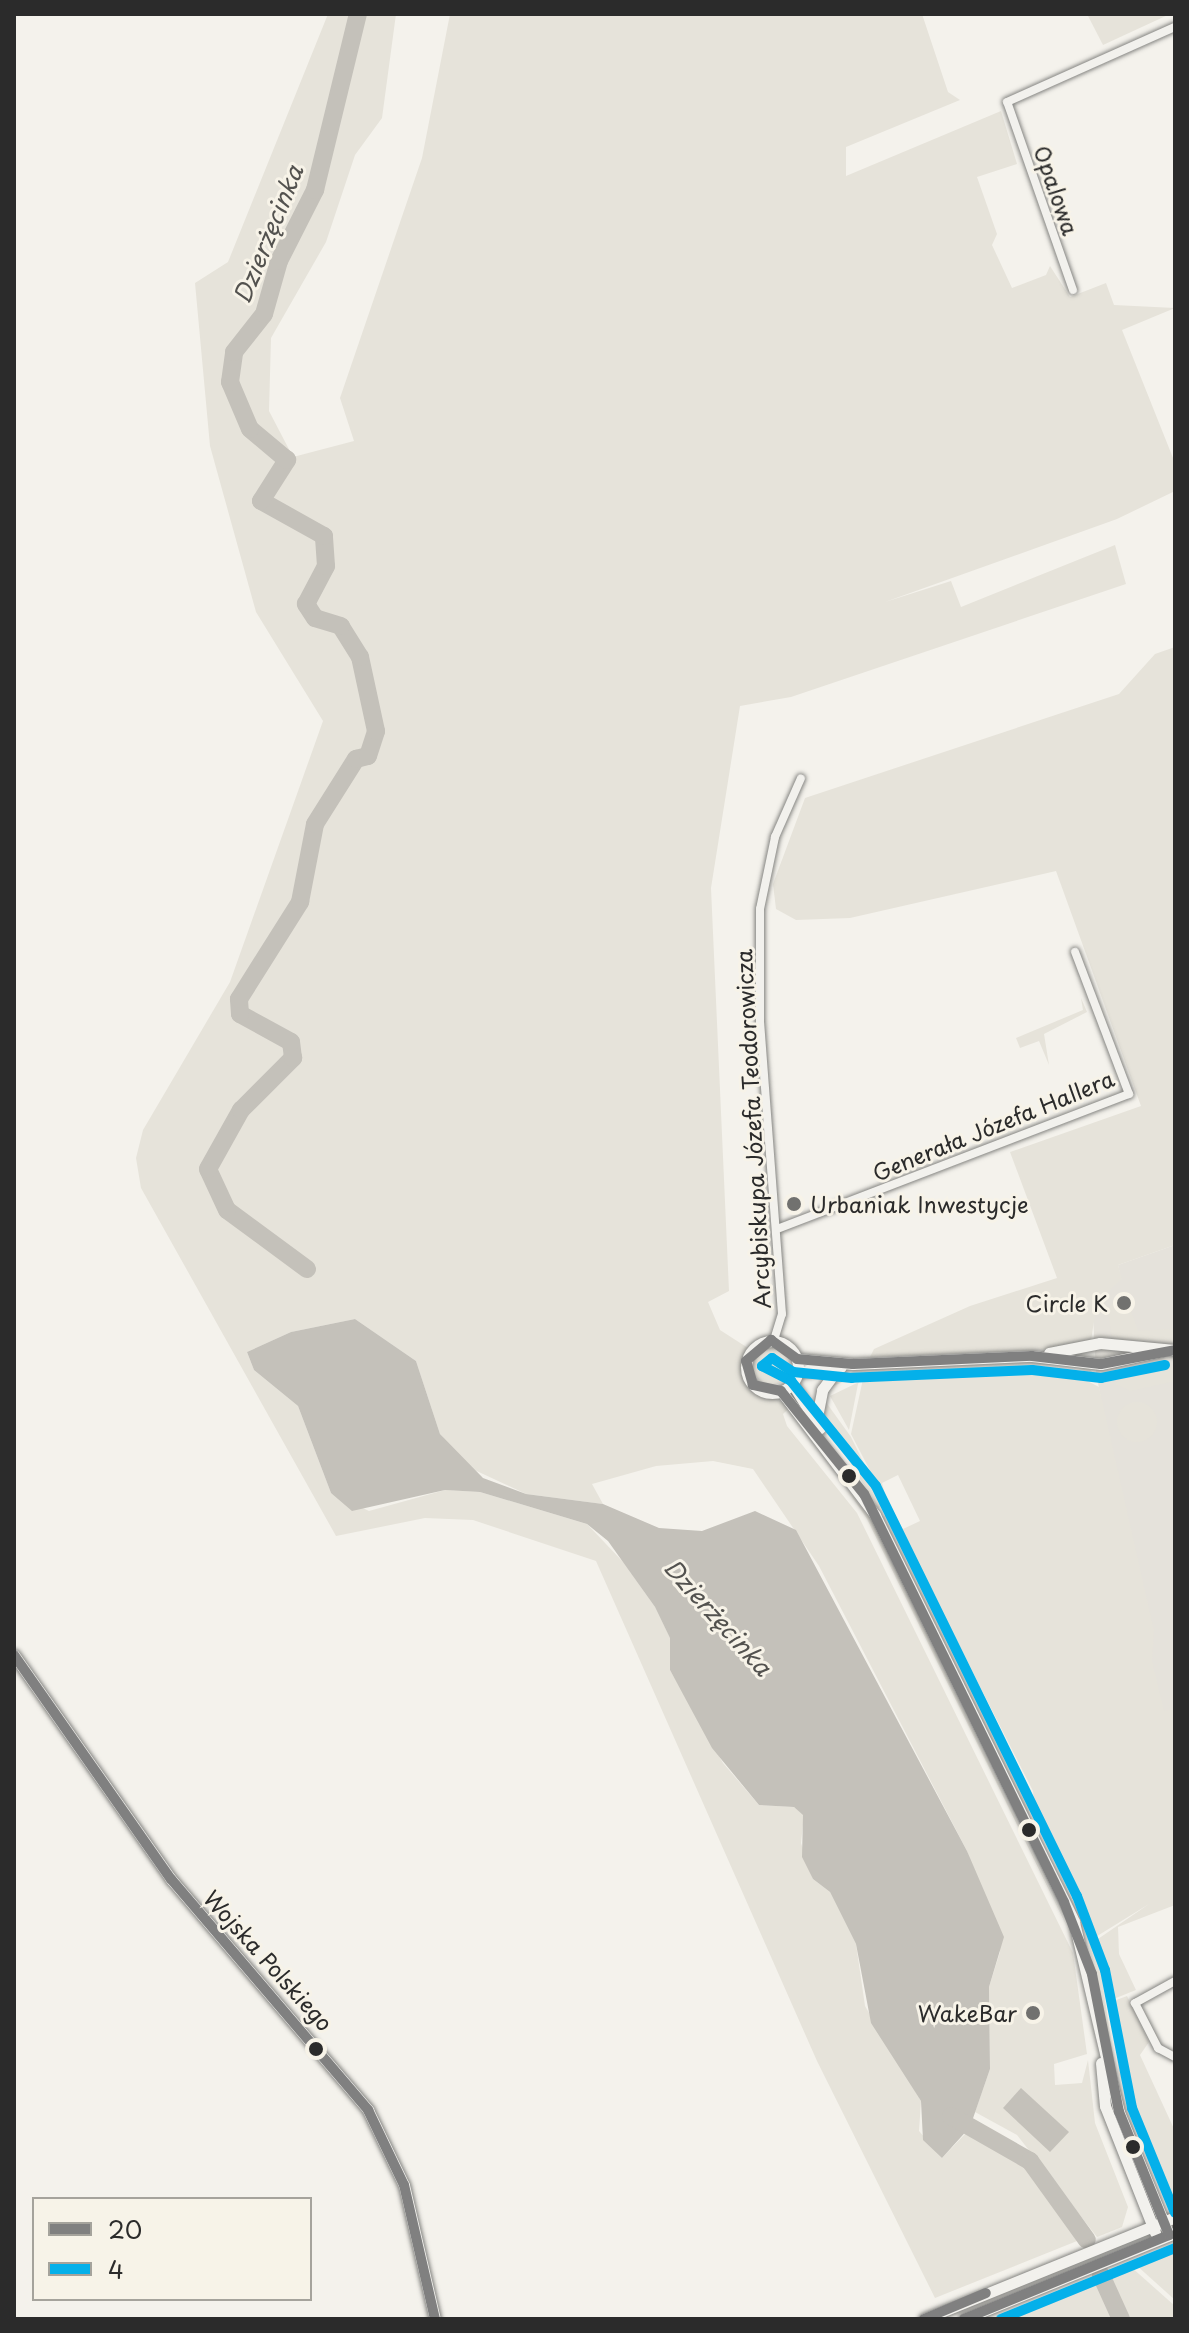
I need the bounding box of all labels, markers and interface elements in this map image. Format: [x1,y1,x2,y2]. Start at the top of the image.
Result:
street label: Opalowa [1029,142,1085,238]
water label: Dzierżęcinka [227,161,309,307]
street label: Arcybiskupa Józefa Teodorowicza [729,949,775,1309]
street label: Generała Józefa Hallera [869,1064,1117,1186]
place label: Urbaniak Inwestycje [810,1191,1029,1217]
marker: Urbaniak Inwestycje [785,1195,803,1213]
place label: Circle K [1023,1290,1108,1316]
marker: Circle K [1115,1294,1133,1312]
unlabelled marker [841,1468,857,1484]
water label: Dzierżęcinka [658,1553,778,1681]
unlabelled marker [1021,1822,1037,1838]
street label: Wojska Polskiego [199,1884,339,2036]
place label: WakeBar [918,2000,1017,2026]
marker: WakeBar [1024,2004,1042,2022]
unlabelled marker [308,2041,324,2057]
unlabelled marker [1125,2139,1141,2155]
legend [32,2197,312,2301]
text: 20 [108,2211,142,2247]
text: 4 [108,2251,124,2287]

